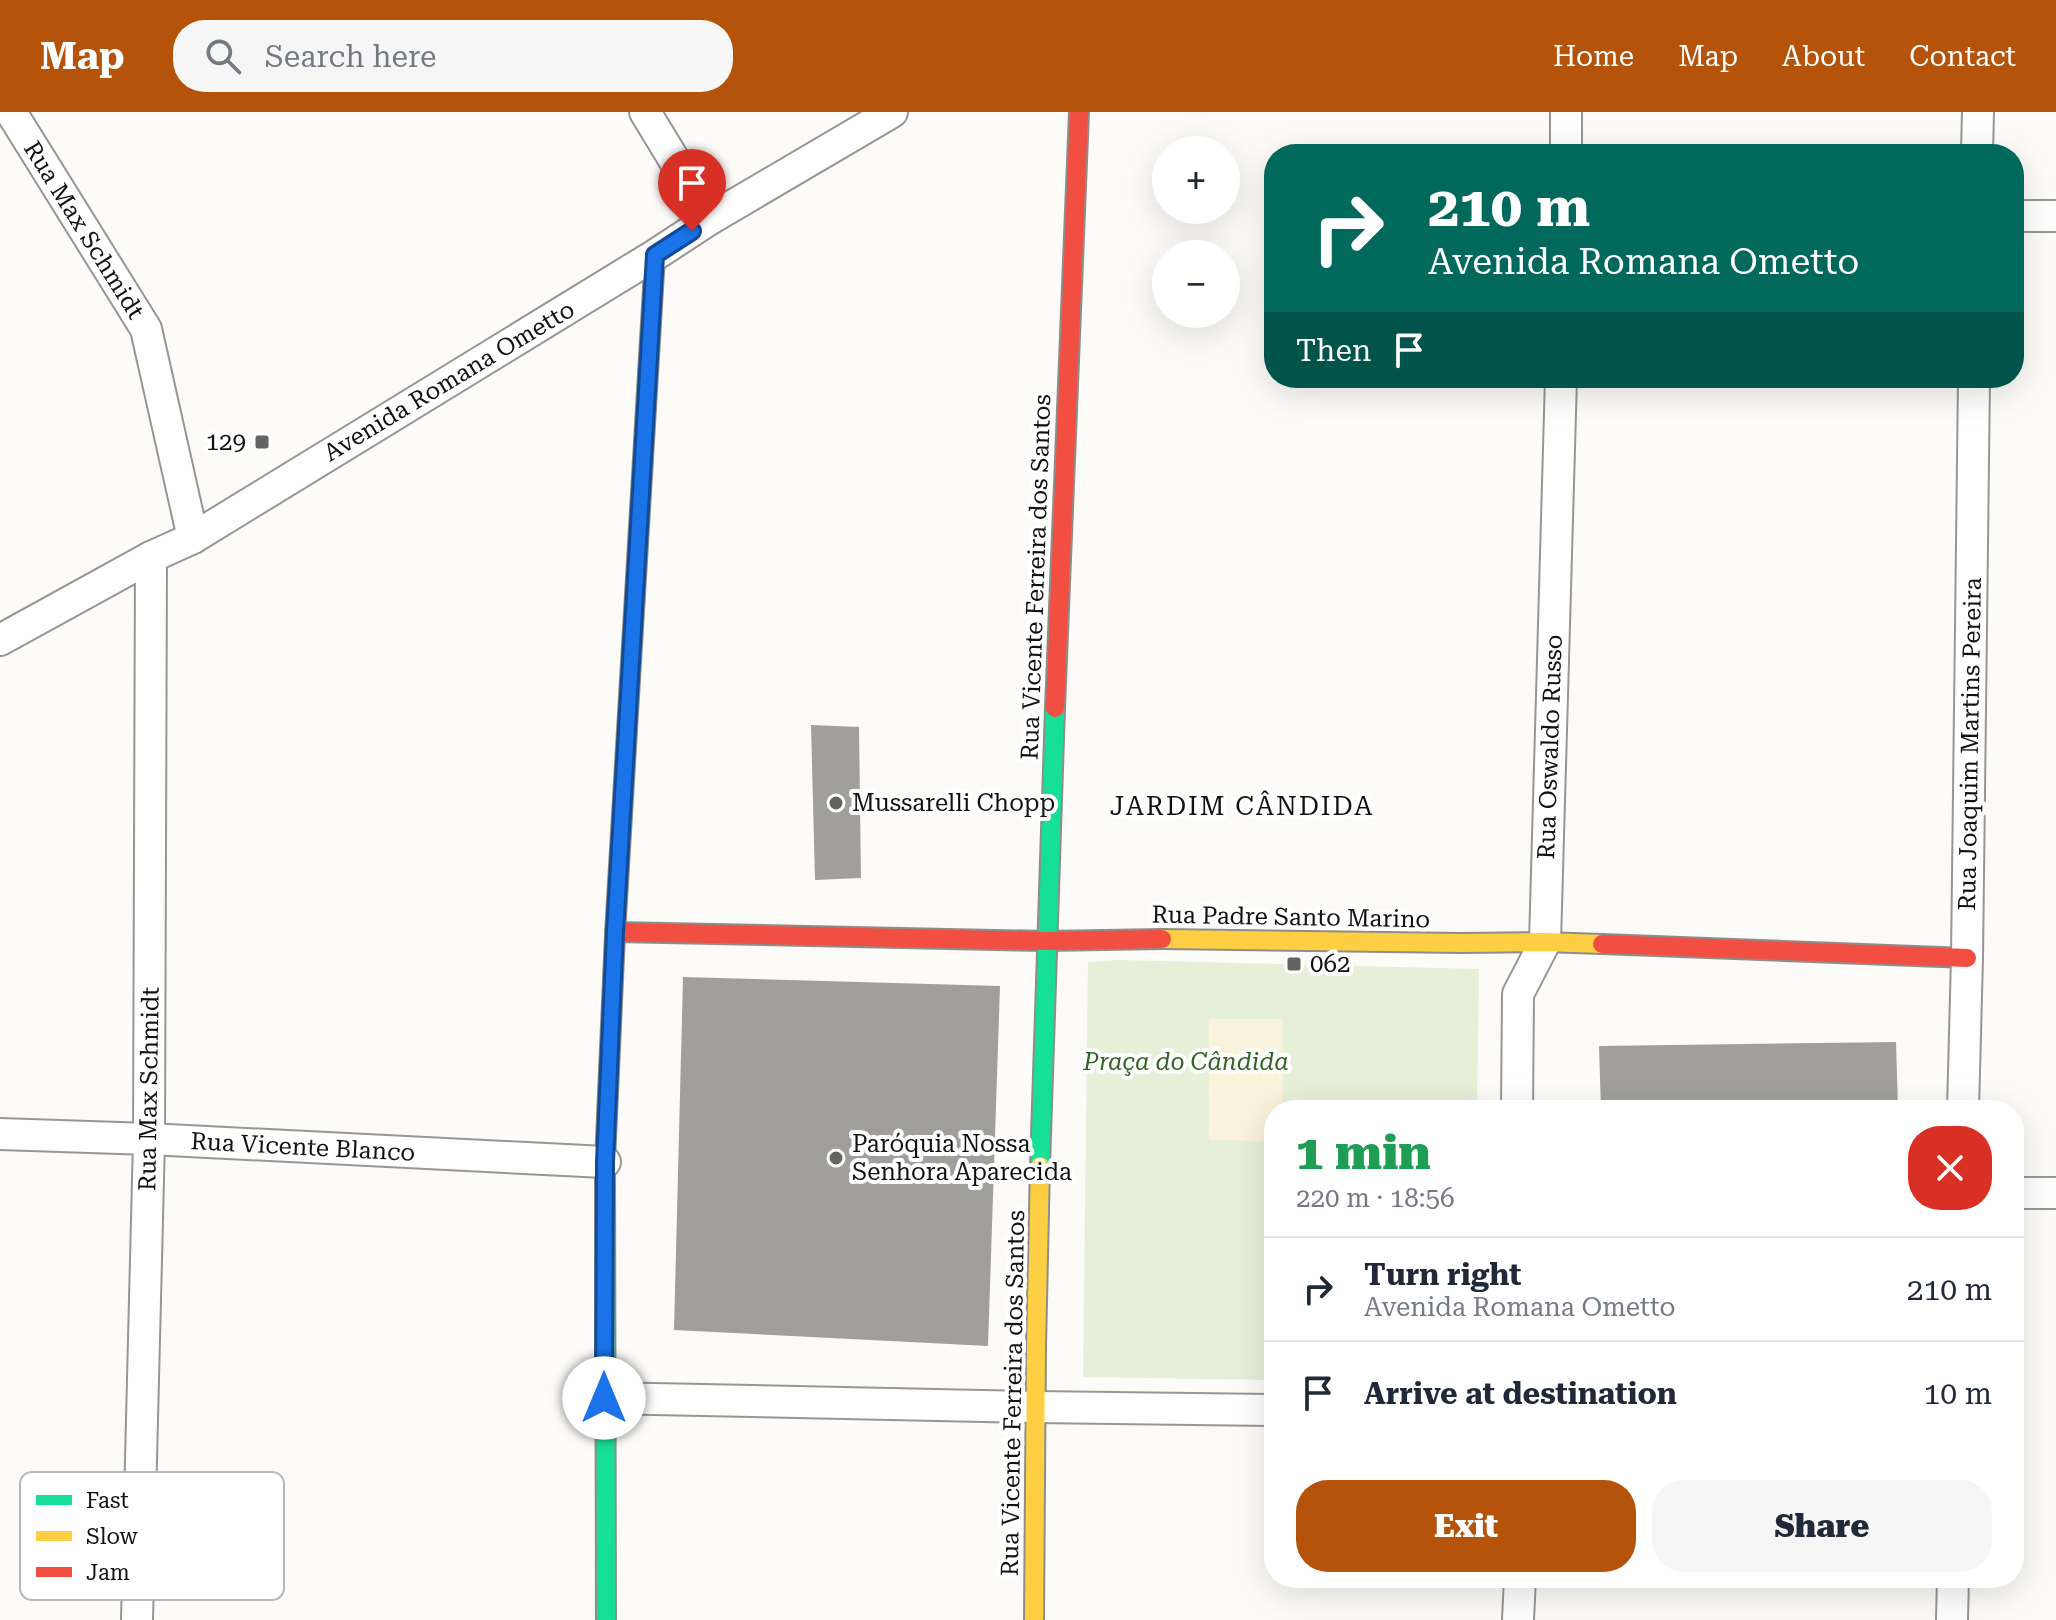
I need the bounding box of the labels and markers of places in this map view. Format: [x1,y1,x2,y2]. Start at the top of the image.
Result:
pin [658,149,726,231]
place label: 129 [206,428,246,456]
marker: 129 [253,433,271,451]
place label: Mussarelli Chopp [852,789,1055,817]
marker: Mussarelli Chopp [827,794,845,812]
place label: 062 [1310,950,1350,978]
marker: 062 [1285,955,1303,973]
place label: Paróquia Nossa Senhora Aparecida [852,1130,1072,1186]
marker: Paróquia Nossa Senhora Aparecida [827,1149,845,1167]

